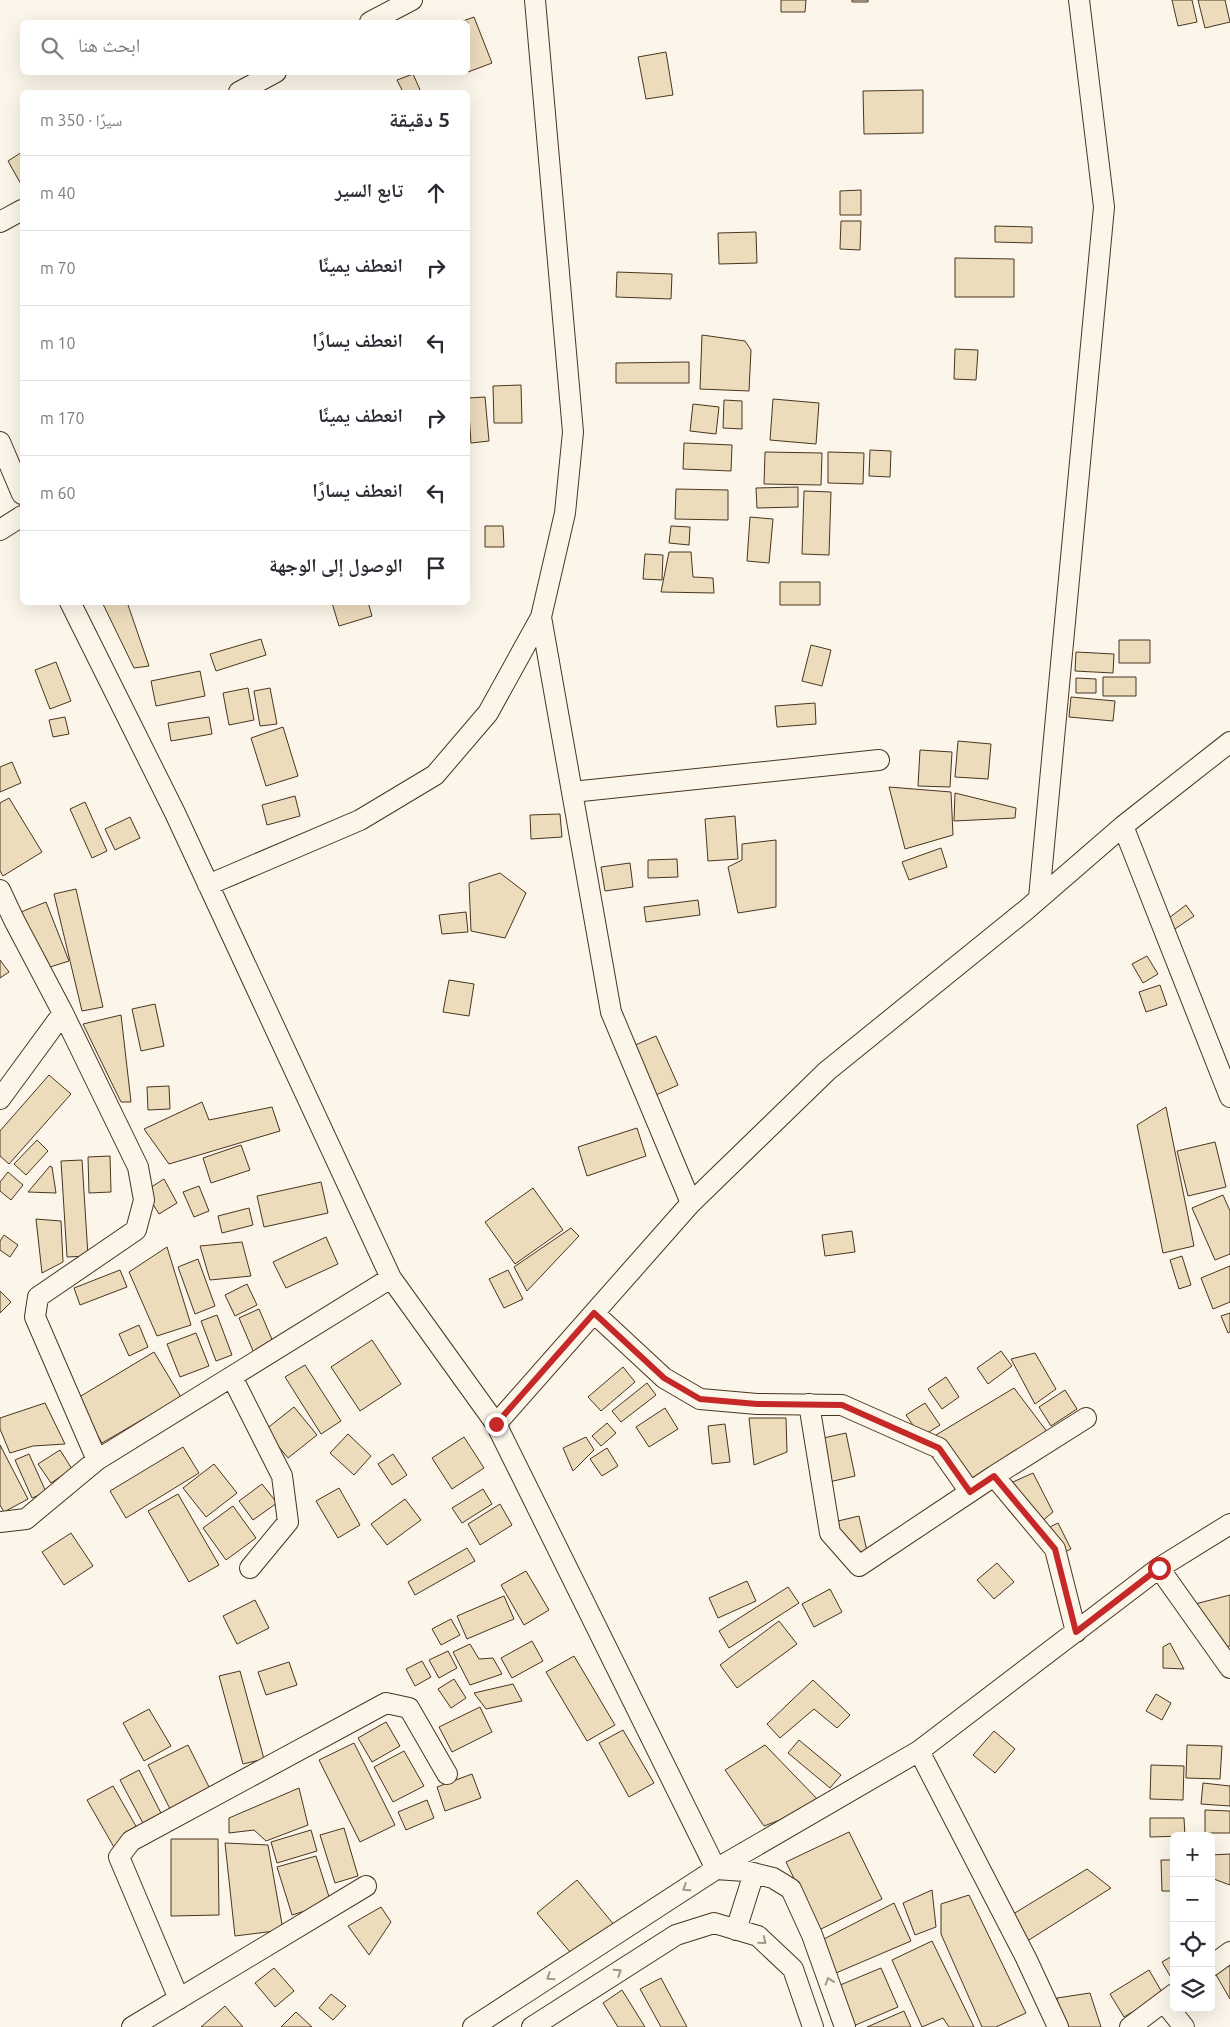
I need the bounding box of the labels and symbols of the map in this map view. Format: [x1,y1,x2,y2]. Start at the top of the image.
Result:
route end [485,1413,508,1436]
route start [1148,1557,1171,1580]
one-way arrow [682,1882,691,1892]
one-way arrow [757,1936,766,1944]
one-way arrow [612,1969,621,1979]
one-way arrow [546,1971,555,1980]
one-way arrow [825,1977,835,1986]

